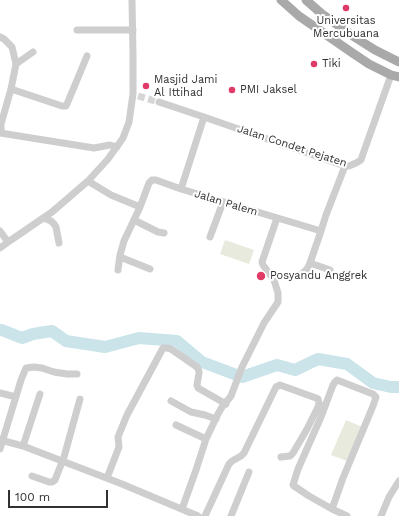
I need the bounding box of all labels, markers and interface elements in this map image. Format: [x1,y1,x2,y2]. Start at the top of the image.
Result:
marker: Universitas Mercubuana [341,3,351,13]
place label: Universitas Mercubuana [313,14,379,40]
place label: Tiki [322,57,341,71]
marker: Tiki [309,59,319,69]
place label: Masjid Jami Al Ittihad [154,73,218,99]
marker: Masjid Jami Al Ittihad [141,81,151,91]
place label: PMI Jaksel [240,83,297,97]
marker: PMI Jaksel [227,85,237,95]
street label: Jalan Condet Pejaten [236,122,348,170]
street label: Jalan Palem [193,187,259,219]
place label: Posyandu Anggrek [270,269,367,283]
marker: Posyandu Anggrek [255,270,267,282]
scale bar [10,482,110,508]
text: 100 m [15,490,50,504]

